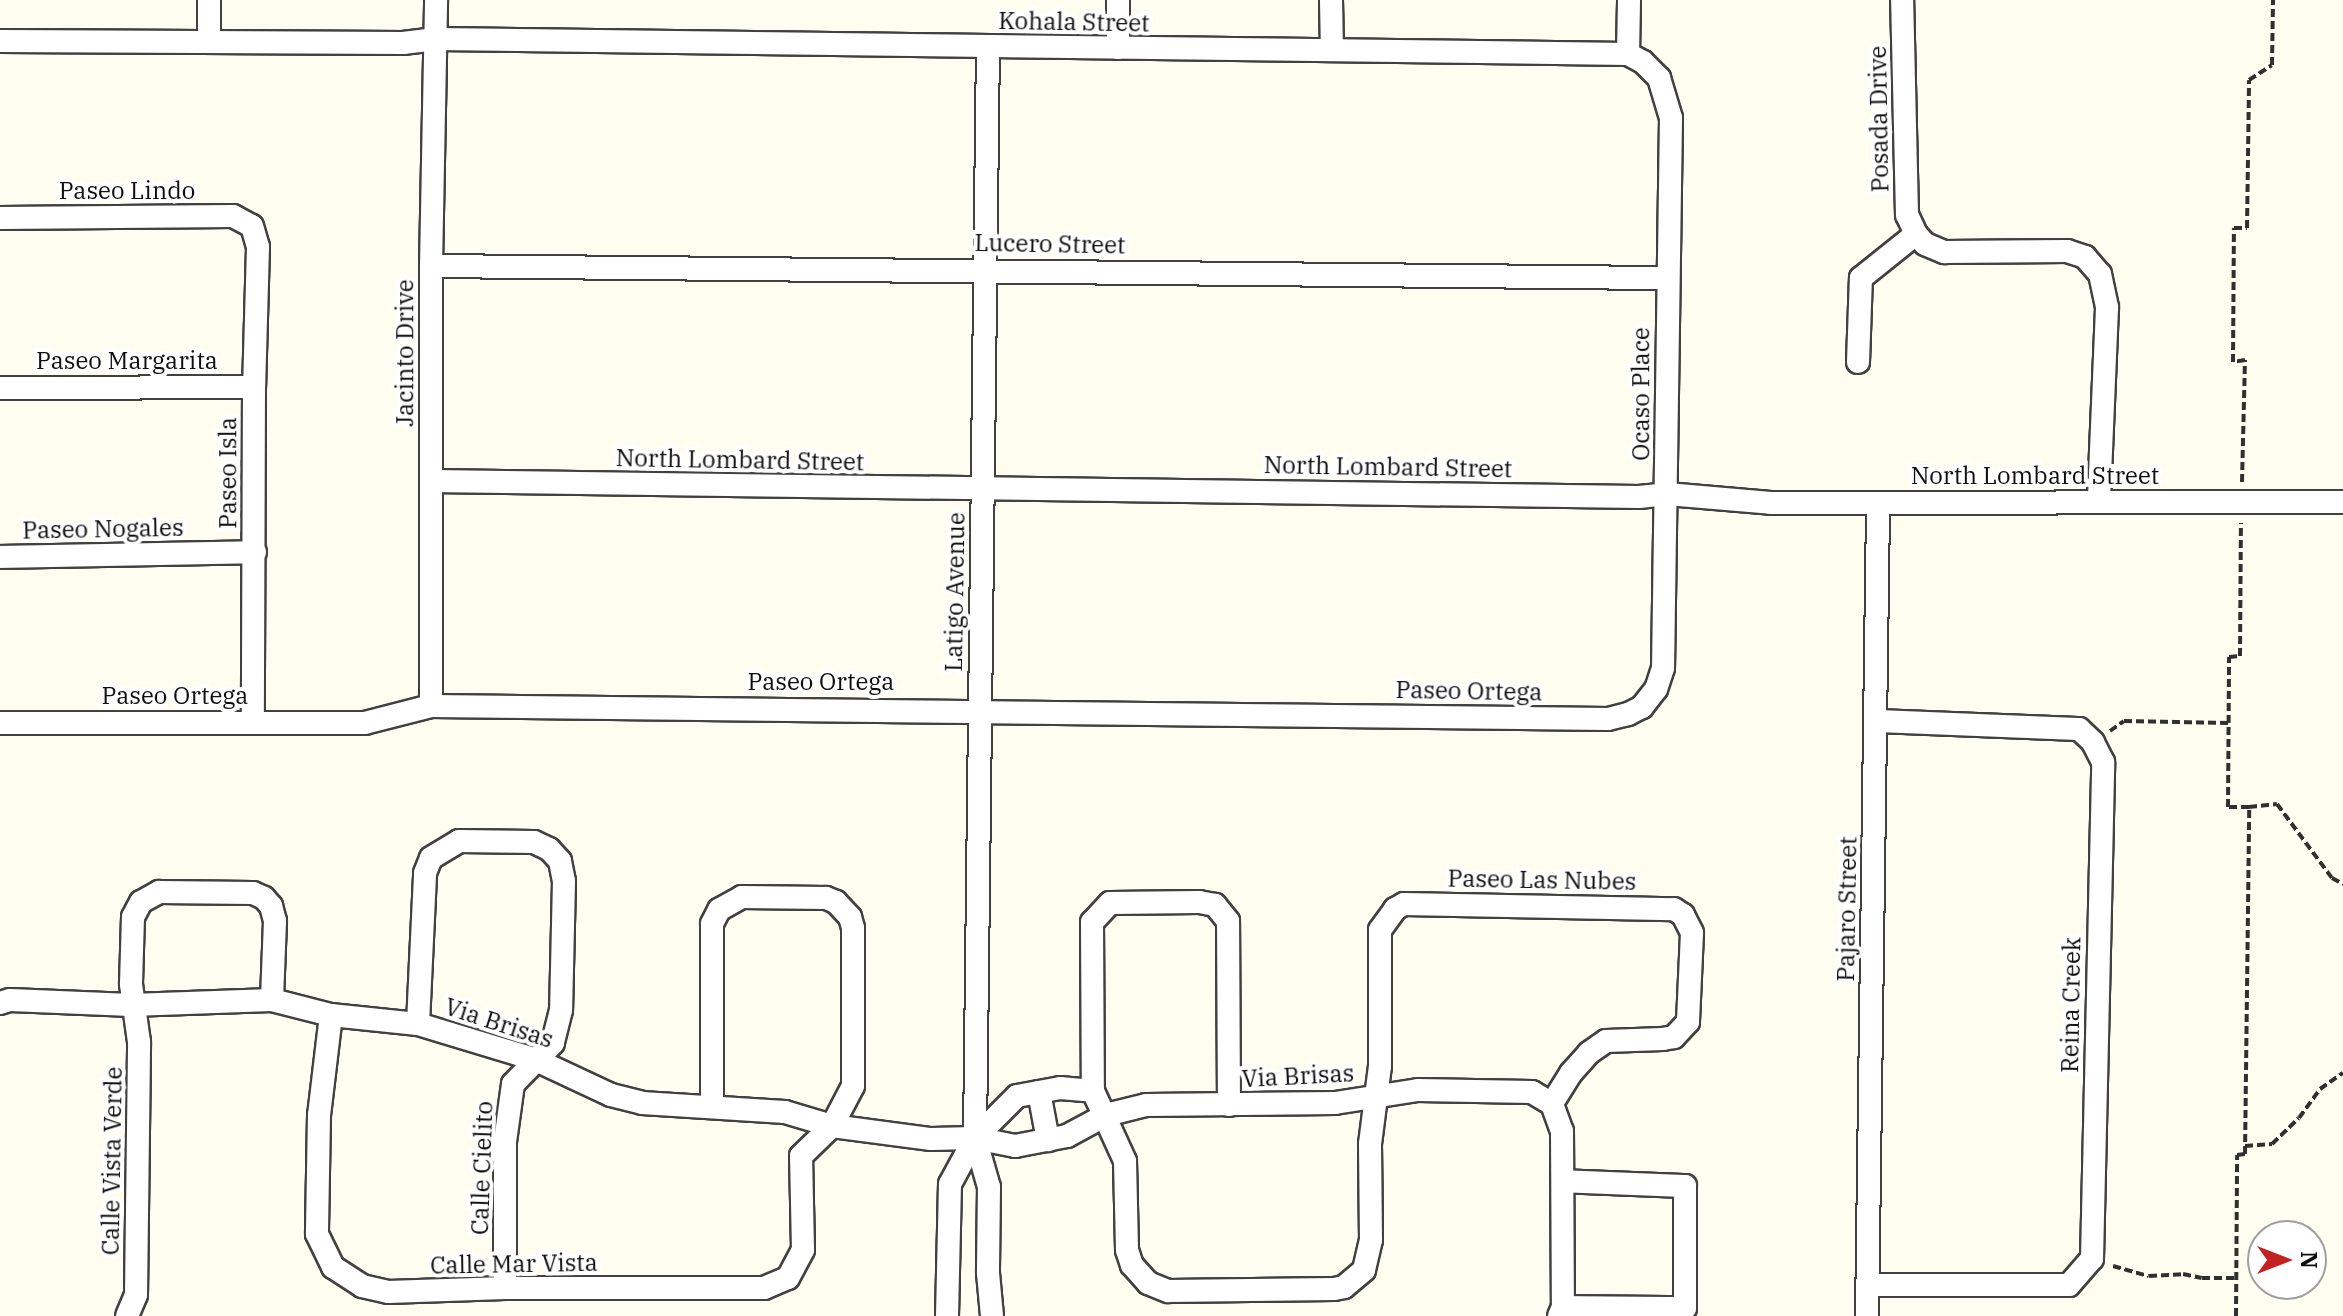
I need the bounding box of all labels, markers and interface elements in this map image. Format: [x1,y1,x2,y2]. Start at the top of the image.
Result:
street label: Kohala Street [998,6,1150,38]
street label: Posada Drive [1863,45,1895,193]
street label: Paseo Lindo [59,177,195,205]
street label: Lucero Street [974,228,1126,260]
street label: Jacinto Drive [391,279,419,427]
street label: Ocaso Place [1627,327,1655,461]
street label: Paseo Margarita [36,347,218,375]
street label: Paseo Isla [214,417,242,529]
street label: North Lombard Street [615,443,865,477]
street label: North Lombard Street [1263,450,1513,484]
street label: North Lombard Street [1911,462,2159,490]
street label: Latigo Avenue [939,512,971,672]
street label: Paseo Nogales [22,513,184,545]
street label: Paseo Ortega [748,668,894,696]
street label: Paseo Ortega [1395,675,1543,707]
street label: Paseo Ortega [102,682,248,710]
street label: Pajaro Street [1831,836,1863,982]
street label: Paseo Las Nubes [1447,864,1637,896]
street label: Reina Creek [2055,937,2087,1073]
street label: Via Brisas [441,992,557,1054]
street label: Via Brisas [1241,1059,1355,1093]
street label: Calle Vista Verde [96,1066,128,1256]
street label: Calle Cielito [465,1101,499,1235]
north arrow [2247,1220,2327,1300]
street label: Calle Mar Vista [430,1248,598,1280]
text: N [2295,1251,2324,1269]

